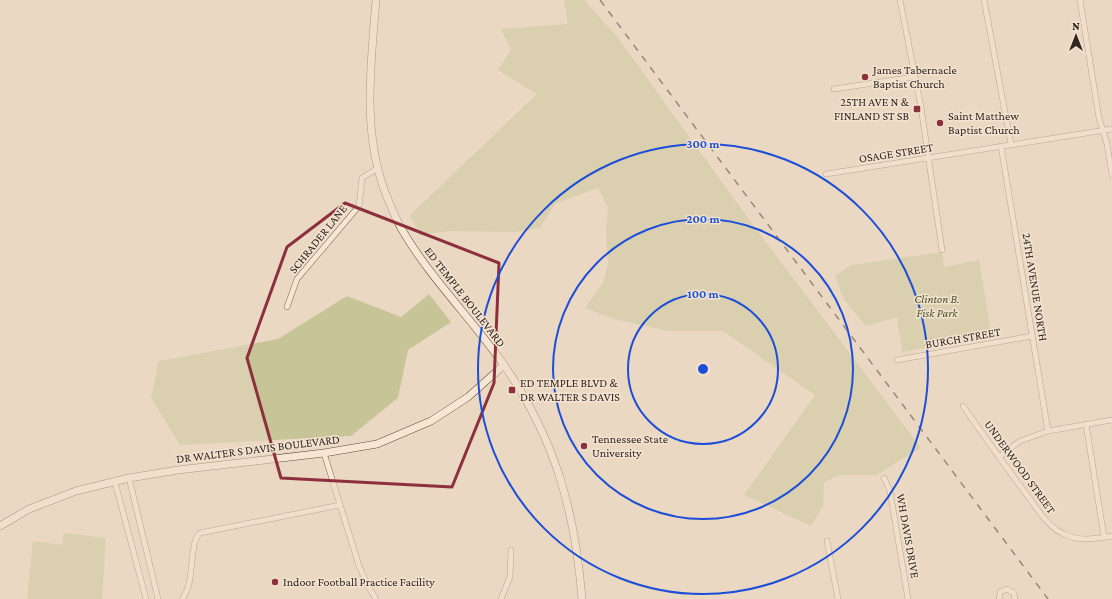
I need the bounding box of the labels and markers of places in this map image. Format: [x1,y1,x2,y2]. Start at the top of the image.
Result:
place label: James Tabernacle Baptist Church [872,63,957,91]
marker: James Tabernacle Baptist Church [860,72,870,82]
place label: 25TH AVE N & FINLAND ST SB [834,95,910,123]
marker: 25TH AVE N & FINLAND ST SB [912,104,922,114]
place label: Saint Matthew Baptist Church [948,109,1020,137]
marker: Saint Matthew Baptist Church [935,118,945,128]
centre of rings [696,362,710,376]
place label: ED TEMPLE BLVD & DR WALTER S DAVIS [520,376,620,404]
marker: ED TEMPLE BLVD & DR WALTER S DAVIS [507,385,517,395]
place label: Tennessee State University [592,432,668,460]
marker: Tennessee State University [579,441,589,451]
place label: Indoor Football Practice Facility [283,575,435,589]
marker: Indoor Football Practice Facility [270,577,280,587]

